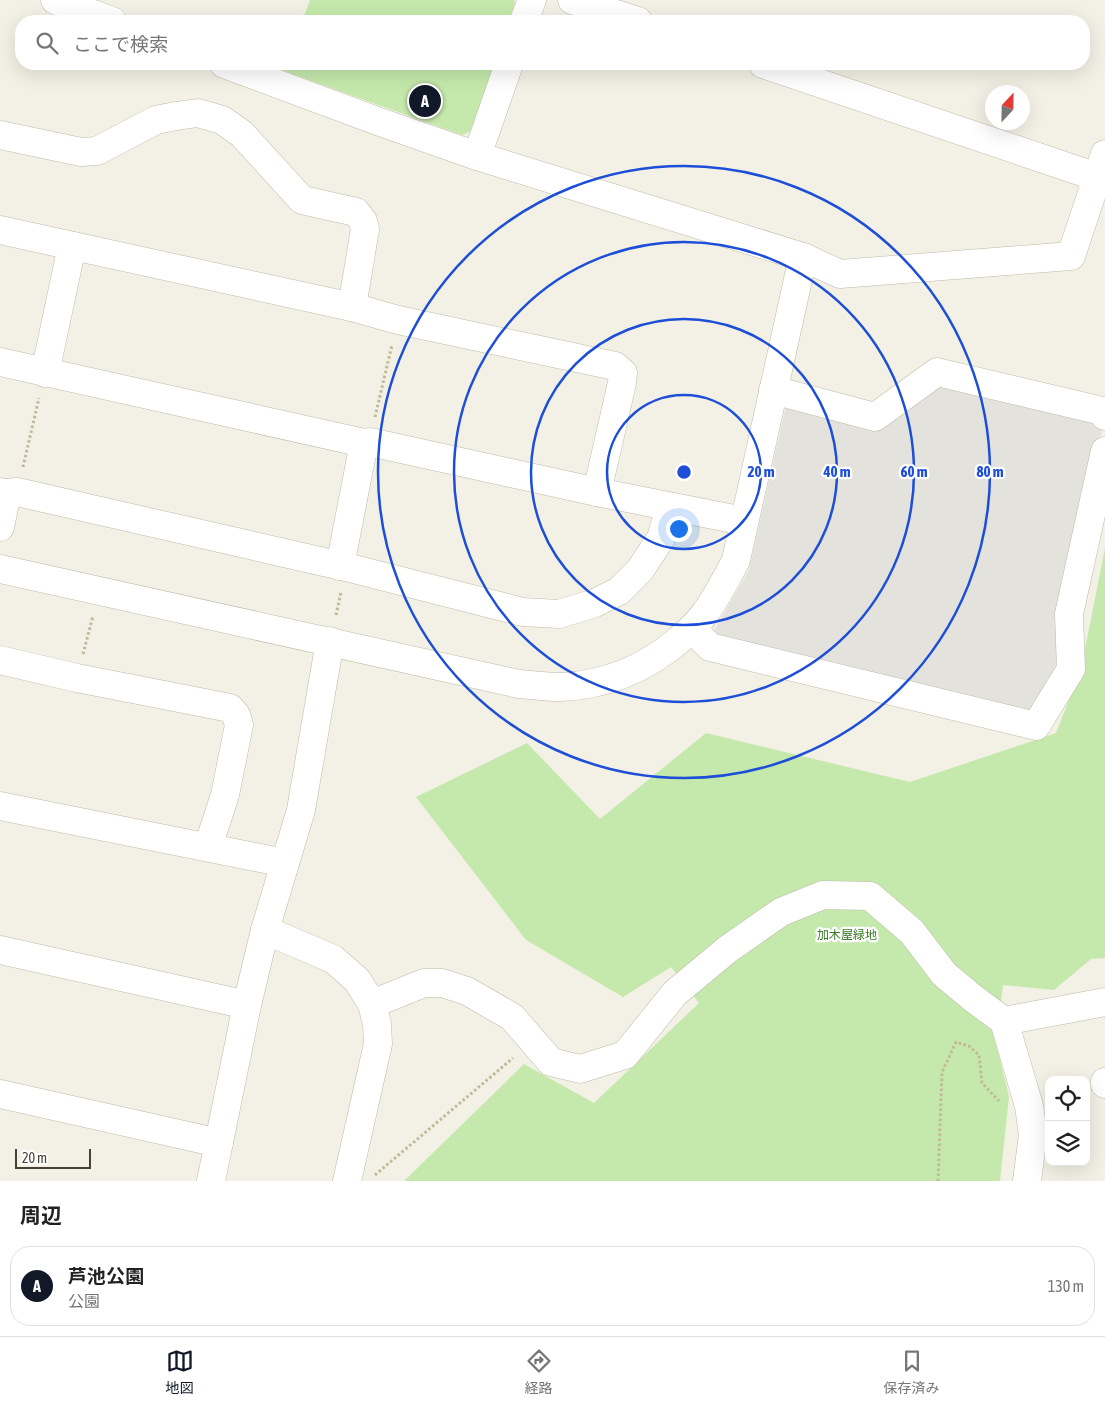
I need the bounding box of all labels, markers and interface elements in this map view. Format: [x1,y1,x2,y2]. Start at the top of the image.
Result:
search box [15,15,1090,70]
icon: search [33,29,61,57]
text: ここで検索 [73,33,168,55]
pin: A [409,82,441,120]
north arrow [985,85,1030,130]
centre of rings [675,463,693,481]
text: 20 m [748,463,775,480]
text: 40 m [823,463,851,480]
text: 60 m [901,463,928,480]
text: 80 m [977,463,1004,480]
your location [666,516,692,542]
park label: 加木屋緑地 [817,928,877,942]
map controls [1045,1076,1090,1166]
button: locate [1045,1076,1090,1121]
button: layers [1045,1121,1090,1166]
scale bar [15,1146,91,1169]
text: 20 m [22,1150,47,1166]
text: 周辺 [20,1203,62,1227]
text: 芦池公園 [68,1265,144,1287]
text: A [33,1277,41,1295]
text: 130 m [1048,1277,1084,1295]
text: 公園 [68,1292,100,1310]
tab: 地図 [166,1347,194,1397]
tab: 経路 [525,1347,553,1397]
tab: 保存済み [884,1347,940,1397]

